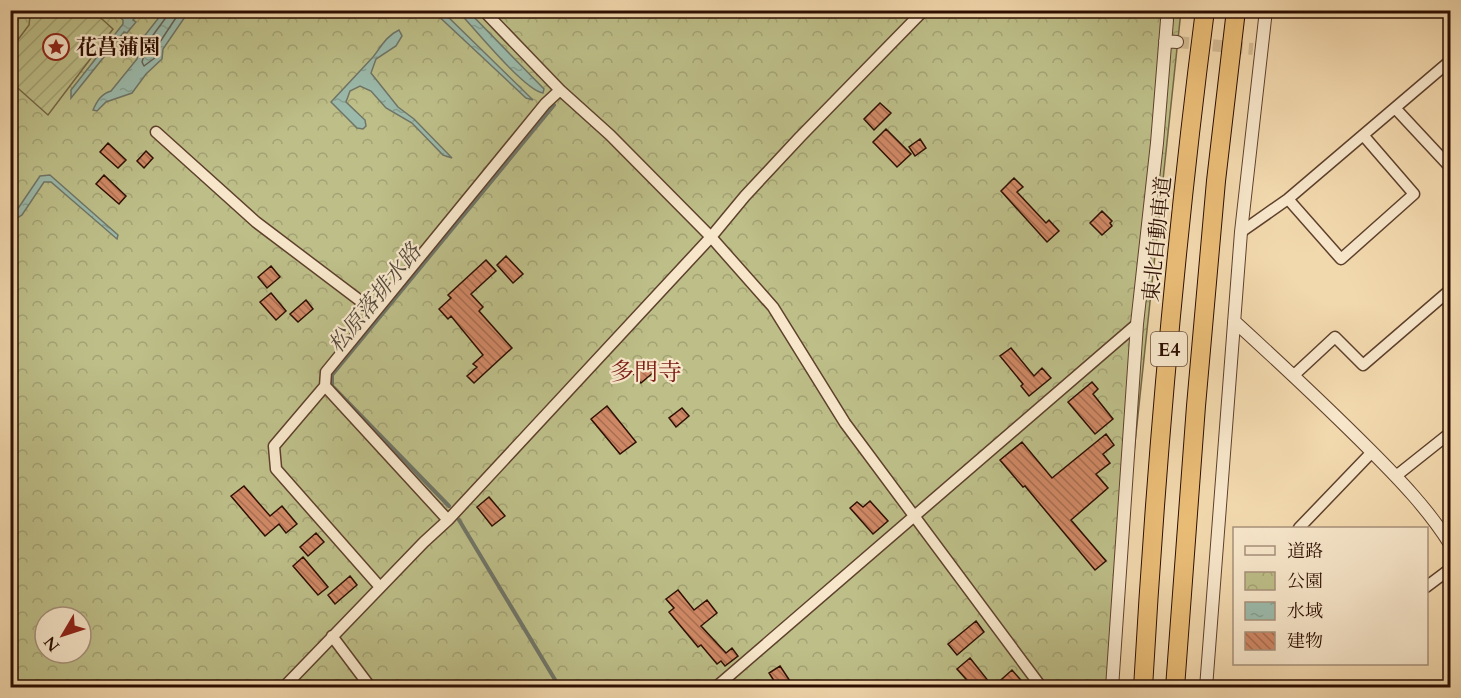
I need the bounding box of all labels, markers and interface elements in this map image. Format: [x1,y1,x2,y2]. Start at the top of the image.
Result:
place icon: 花菖蒲園 [41,32,71,62]
place label: 花菖蒲園 [76,33,160,62]
street label: 東北自動車道 [1136,175,1179,303]
water label: 松原落排水路 [322,236,429,359]
road number: E4 [1151,332,1187,366]
district label: 多門寺 [610,356,682,389]
legend [1233,527,1428,665]
text: 道路 [1287,539,1323,564]
text: 公園 [1287,569,1323,594]
text: 水域 [1287,599,1323,624]
north arrow [33,605,93,665]
text: 建物 [1287,629,1323,654]
text: N [39,631,65,656]

